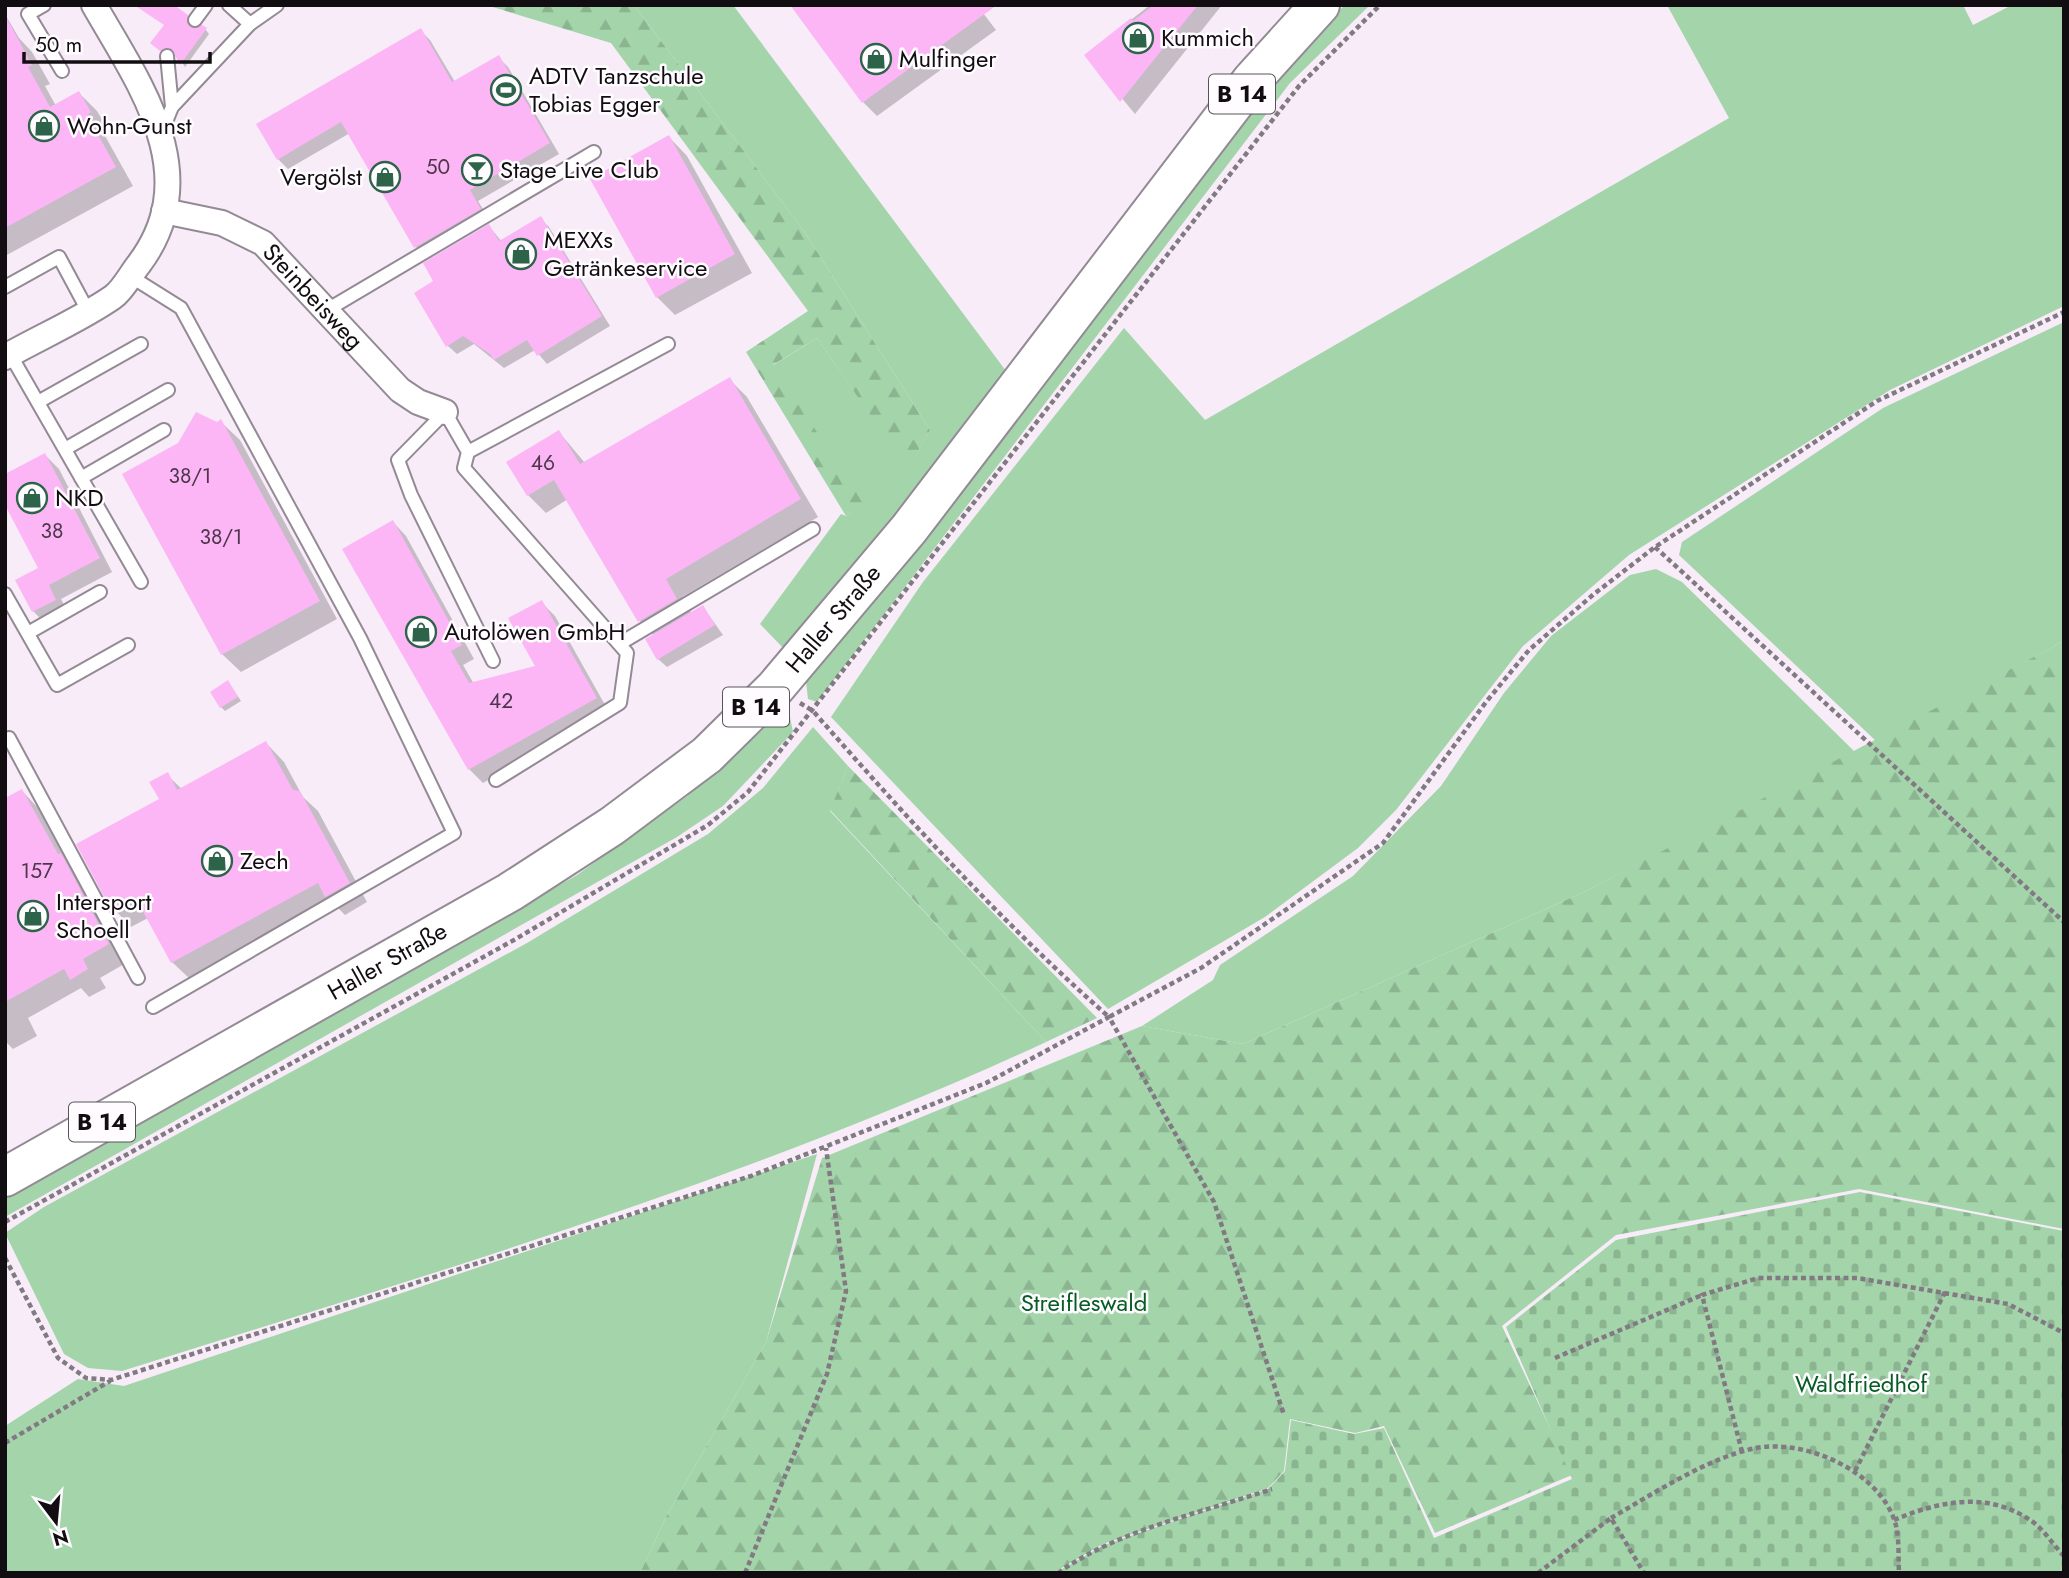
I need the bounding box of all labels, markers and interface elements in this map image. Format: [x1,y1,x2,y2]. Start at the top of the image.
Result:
place label: Kummich [1161,20,1254,55]
scale bar [24,21,210,65]
shop icon: Kummich [1121,21,1155,55]
text: 50 m [35,30,82,60]
place label: Mulfinger [899,41,997,76]
shop icon: Mulfinger [859,42,893,76]
place label: ADTV Tanzschule Tobias Egger [529,58,704,121]
sports icon: ADTV Tanzschule Tobias Egger [489,73,523,107]
road number: B 14 [1209,74,1275,114]
place label: Wohn-Gunst [67,108,192,143]
shop icon: Wohn-Gunst [27,109,61,143]
house number: 50 [426,152,450,182]
place label: Stage Live Club [500,152,659,187]
bar icon: Stage Live Club [460,153,494,187]
place label: Vergölst [280,159,362,194]
shop icon: Vergölst [368,160,402,194]
place label: MEXXs Getränkeservice [544,222,707,285]
street label: Steinbeisweg [255,235,372,357]
shop icon: MEXXs Getränkeservice [504,237,538,271]
house number: 46 [531,448,555,478]
house number: 38/1 [169,461,211,491]
place label: NKD [55,480,103,515]
shop icon: NKD [15,481,49,515]
house number: 38 [41,516,63,546]
house number: 38/1 [200,522,242,552]
street label: Haller Straße [777,557,889,680]
place label: Autolöwen GmbH [444,614,625,649]
shop icon: Autolöwen GmbH [404,615,438,649]
house number: 42 [489,686,513,716]
road number: B 14 [723,688,789,726]
place label: Zech [240,843,289,878]
shop icon: Zech [200,844,234,878]
house number: 157 [21,856,53,886]
place label: Intersport Schoell [56,884,152,947]
shop icon: Intersport Schoell [16,899,50,933]
street label: Haller Straße [321,913,453,1009]
road number: B 14 [69,1102,135,1142]
park label: Streifleswald [1021,1285,1147,1320]
park label: Waldfriedhof [1795,1366,1928,1401]
north arrow [21,1487,91,1557]
text: N [50,1523,72,1553]

